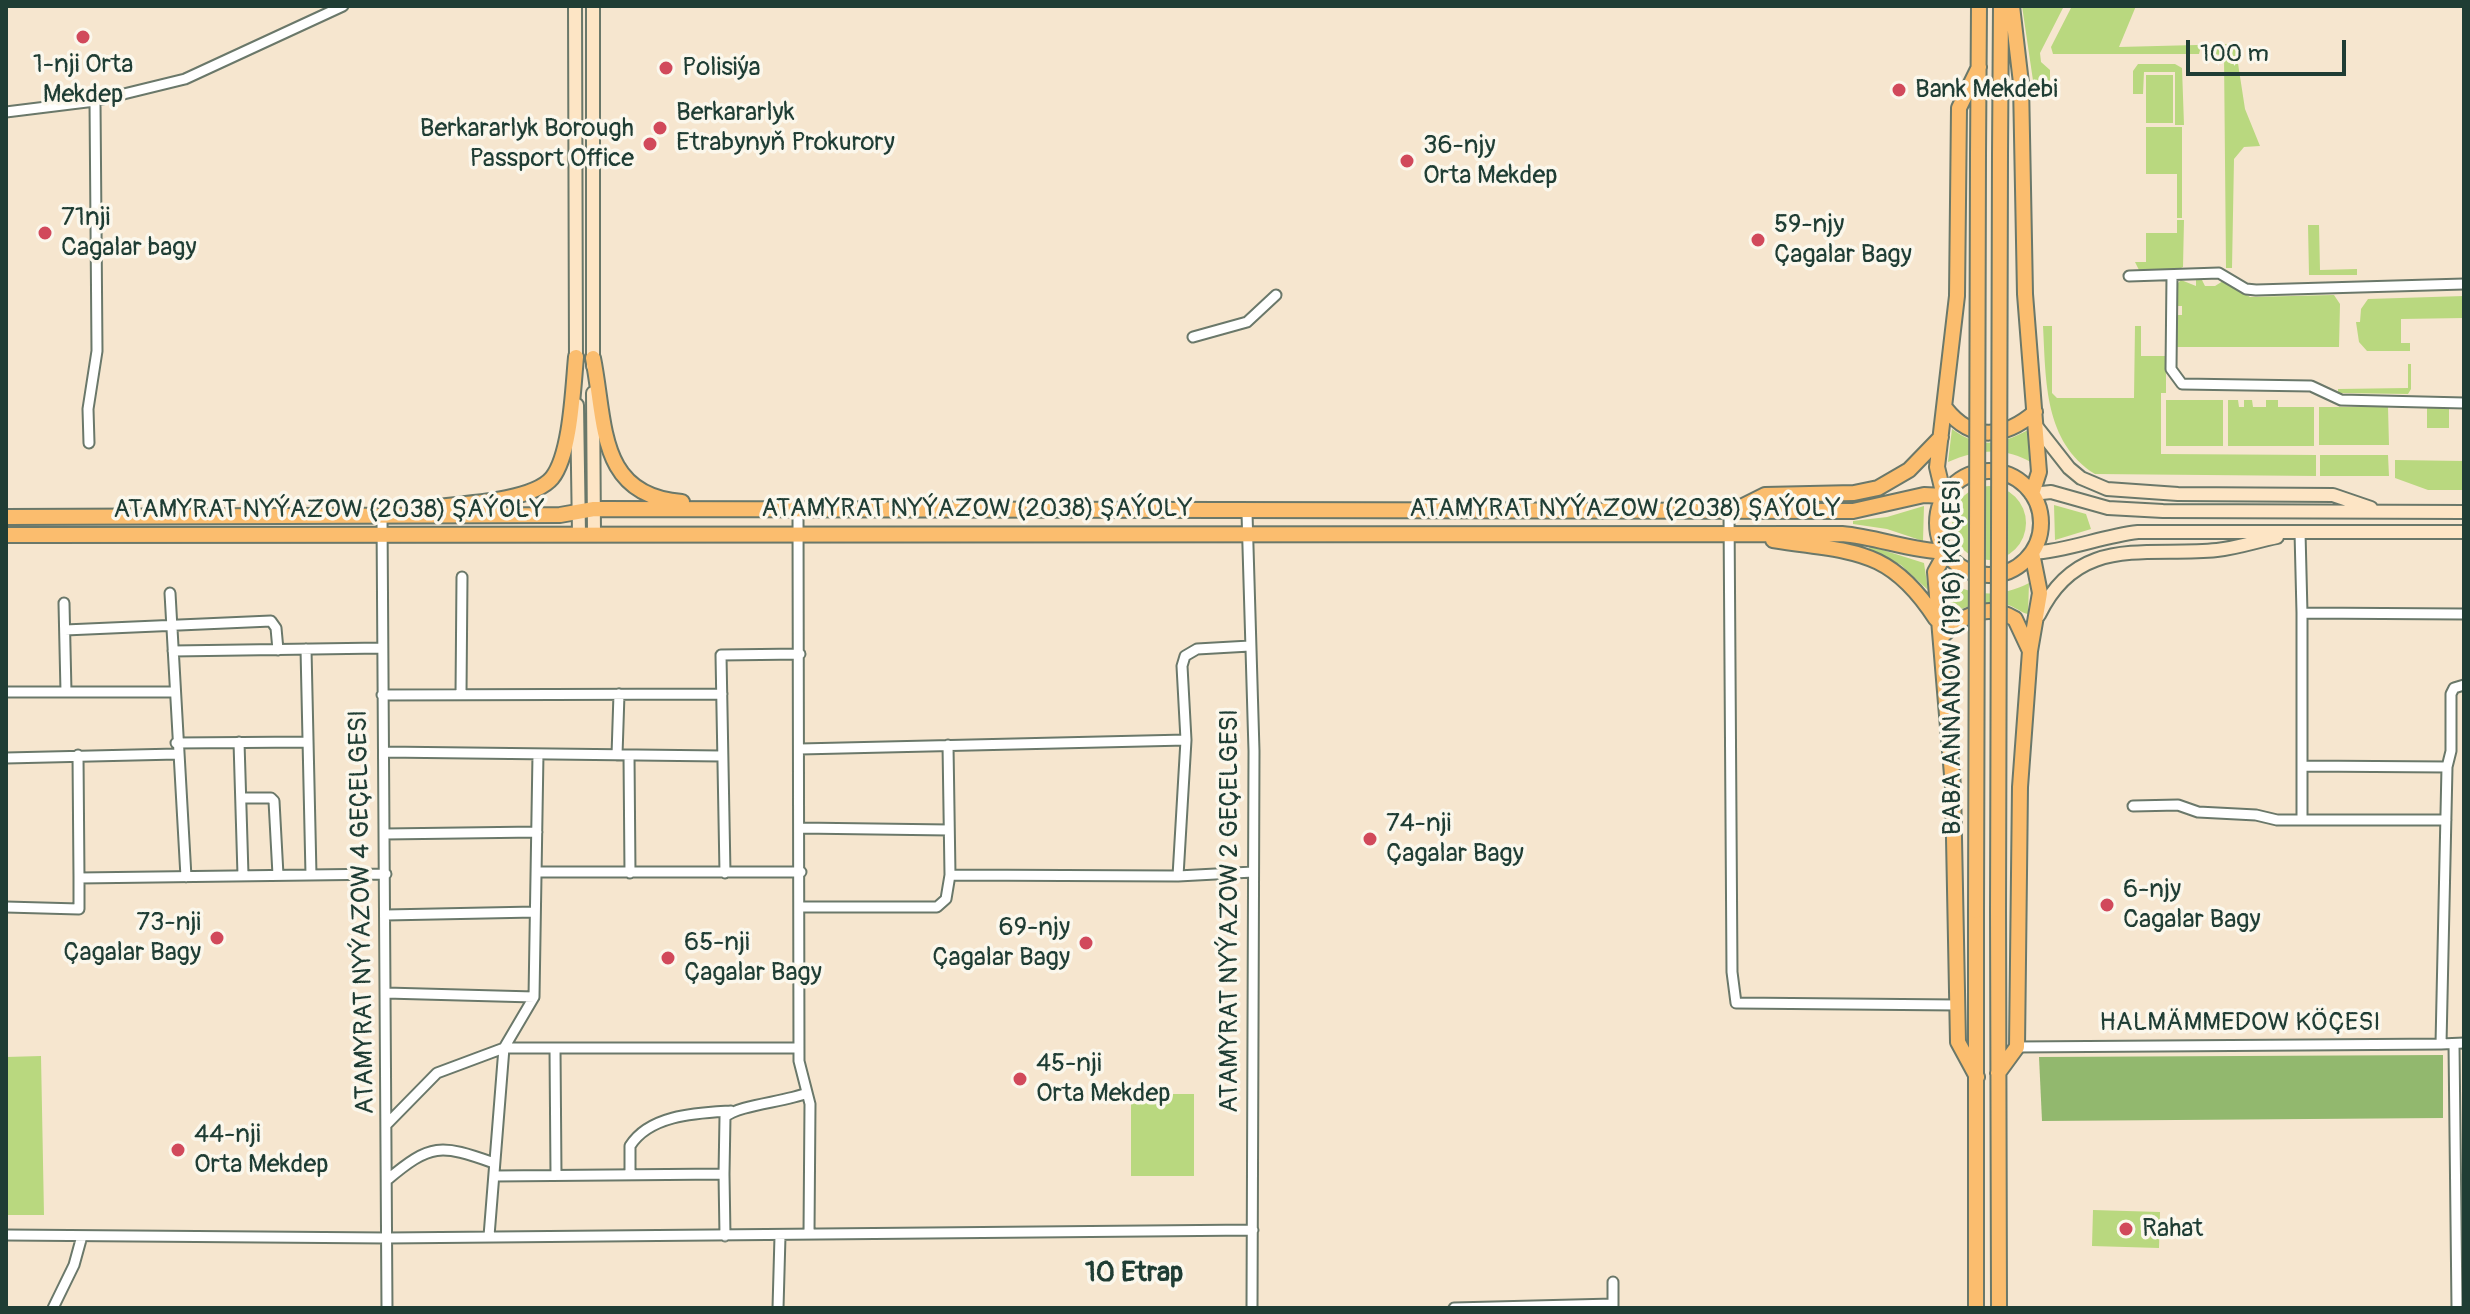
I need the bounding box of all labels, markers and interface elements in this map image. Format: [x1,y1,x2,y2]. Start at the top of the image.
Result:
scale bar [2190,24,2350,74]
marker: 1-nji Orta Mekdep [74,28,92,46]
text: 100 m [2200,39,2269,68]
place label: 1-nji Orta Mekdep [33,49,133,110]
place label: Polisiýa [682,52,761,84]
marker: Polisiýa [657,59,675,77]
place label: Bank Mekdebi [1915,74,2058,106]
marker: Bank Mekdebi [1890,81,1908,99]
place label: Berkararlyk Etrabynyň Prokurory [676,97,895,158]
place label: Berkararlyk Borough Passport Office [420,113,634,174]
marker: Berkararlyk Etrabynyň Prokurory [651,119,669,137]
place label: 36-njy Orta Mekdep [1423,130,1557,192]
marker: Berkararlyk Borough Passport Office [641,135,659,153]
marker: 36-njy Orta Mekdep [1398,152,1416,170]
place label: 71nji Cagalar bagy [61,202,197,264]
place label: 59-njy Çagalar Bagy [1774,209,1912,270]
marker: 71nji Cagalar bagy [36,224,54,242]
marker: 59-njy Çagalar Bagy [1749,231,1767,249]
street label: BABA ANNANOW (1916) KÖÇESI [1937,479,1969,835]
street label: ATAMYRAT NYÝAZOW (2038) ŞAÝOLY [761,493,1193,525]
street label: ATAMYRAT NYÝAZOW (2038) ŞAÝOLY [1409,493,1841,525]
street label: ATAMYRAT NYÝAZOW (2038) ŞAÝOLY [113,494,545,526]
street label: ATAMYRAT NYÝAZOW 4 GEÇELGESI [344,709,382,1115]
street label: ATAMYRAT NYÝAZOW 2 GEÇELGESI [1214,709,1246,1113]
place label: 74-nji Çagalar Bagy [1386,808,1524,870]
marker: 74-nji Çagalar Bagy [1361,830,1379,848]
place label: 6-njy Cagalar Bagy [2123,874,2260,936]
marker: 6-njy Cagalar Bagy [2098,896,2116,914]
place label: 73-nji Çagalar Bagy [63,907,201,968]
place label: 69-njy Çagalar Bagy [932,912,1070,974]
place label: 65-nji Çagalar Bagy [684,927,822,988]
marker: 73-nji Çagalar Bagy [208,929,226,947]
marker: 69-njy Çagalar Bagy [1077,934,1095,952]
marker: 65-nji Çagalar Bagy [659,949,677,967]
street label: HALMÄMMEDOW KÖÇESI [2099,1007,2381,1039]
place label: 45-nji Orta Mekdep [1036,1048,1170,1110]
marker: 45-nji Orta Mekdep [1011,1070,1029,1088]
place label: 44-nji Orta Mekdep [194,1119,328,1180]
marker: 44-nji Orta Mekdep [169,1141,187,1159]
place label: Rahat [2142,1213,2203,1245]
marker: Rahat [2117,1220,2135,1238]
district label: 10 Etrap [1085,1257,1183,1291]

